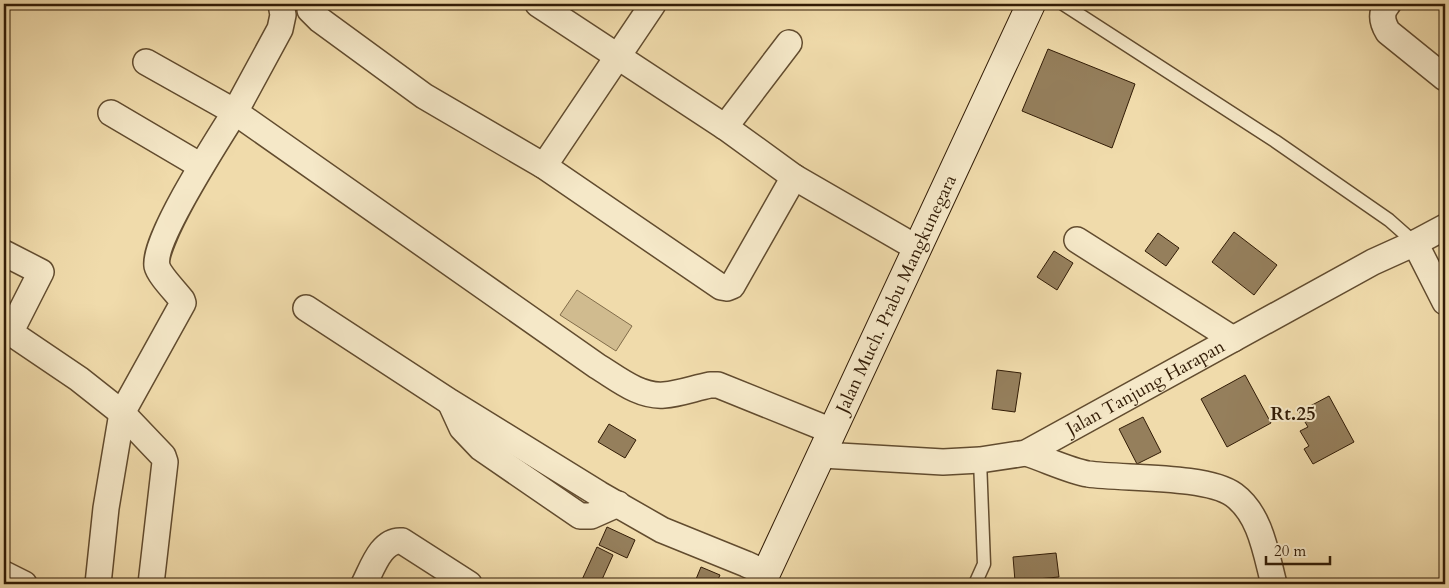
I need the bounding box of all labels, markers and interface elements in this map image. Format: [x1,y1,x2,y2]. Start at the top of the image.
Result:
street label: Jalan Much. Prabu Mangkunegara [829,170,962,420]
street label: Jalan Tanjung Harapan [1059,333,1230,443]
district label: Rt.25 [1270,401,1316,427]
scale bar [1266,533,1330,565]
text: 20 m [1274,541,1306,561]

